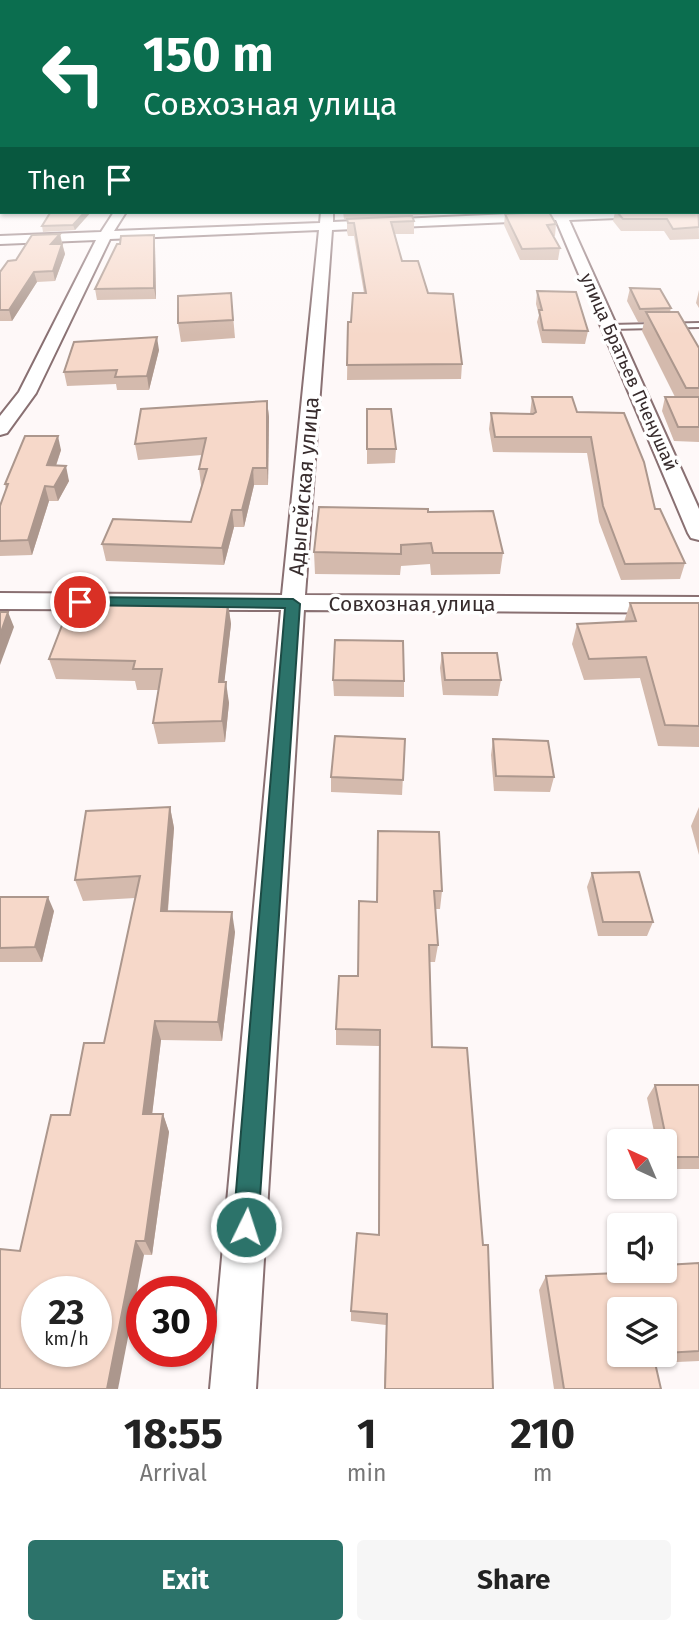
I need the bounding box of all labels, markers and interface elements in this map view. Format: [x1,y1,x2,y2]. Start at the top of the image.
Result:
text: 150 m [143,25,274,84]
icon: left [28,28,119,119]
text: Совхозная улица [143,85,397,123]
icon: arrive [100,161,138,199]
text: Then [28,165,86,196]
street label: улица Братьев Пченушай [575,270,683,474]
street label: Адыгейская улица [283,396,325,576]
pin [50,572,110,632]
icon: arrive [61,583,99,621]
street label: Совхозная улица [329,591,495,617]
north arrow [607,1129,677,1199]
map controls [607,1129,677,1367]
position arrow [209,1190,283,1264]
button: sound [607,1213,677,1283]
speed limit sign: 30 [126,1276,217,1367]
text: 23 [48,1291,85,1333]
button: layers [607,1297,677,1367]
text: km/h [44,1328,89,1350]
text: 18:55 [124,1409,223,1459]
text: 1 [357,1409,376,1459]
text: 210 [510,1409,575,1459]
text: Arrival [140,1459,207,1487]
text: min [347,1459,386,1487]
text: m [533,1459,553,1487]
button: Exit [28,1540,343,1620]
button: Share [357,1540,671,1620]

